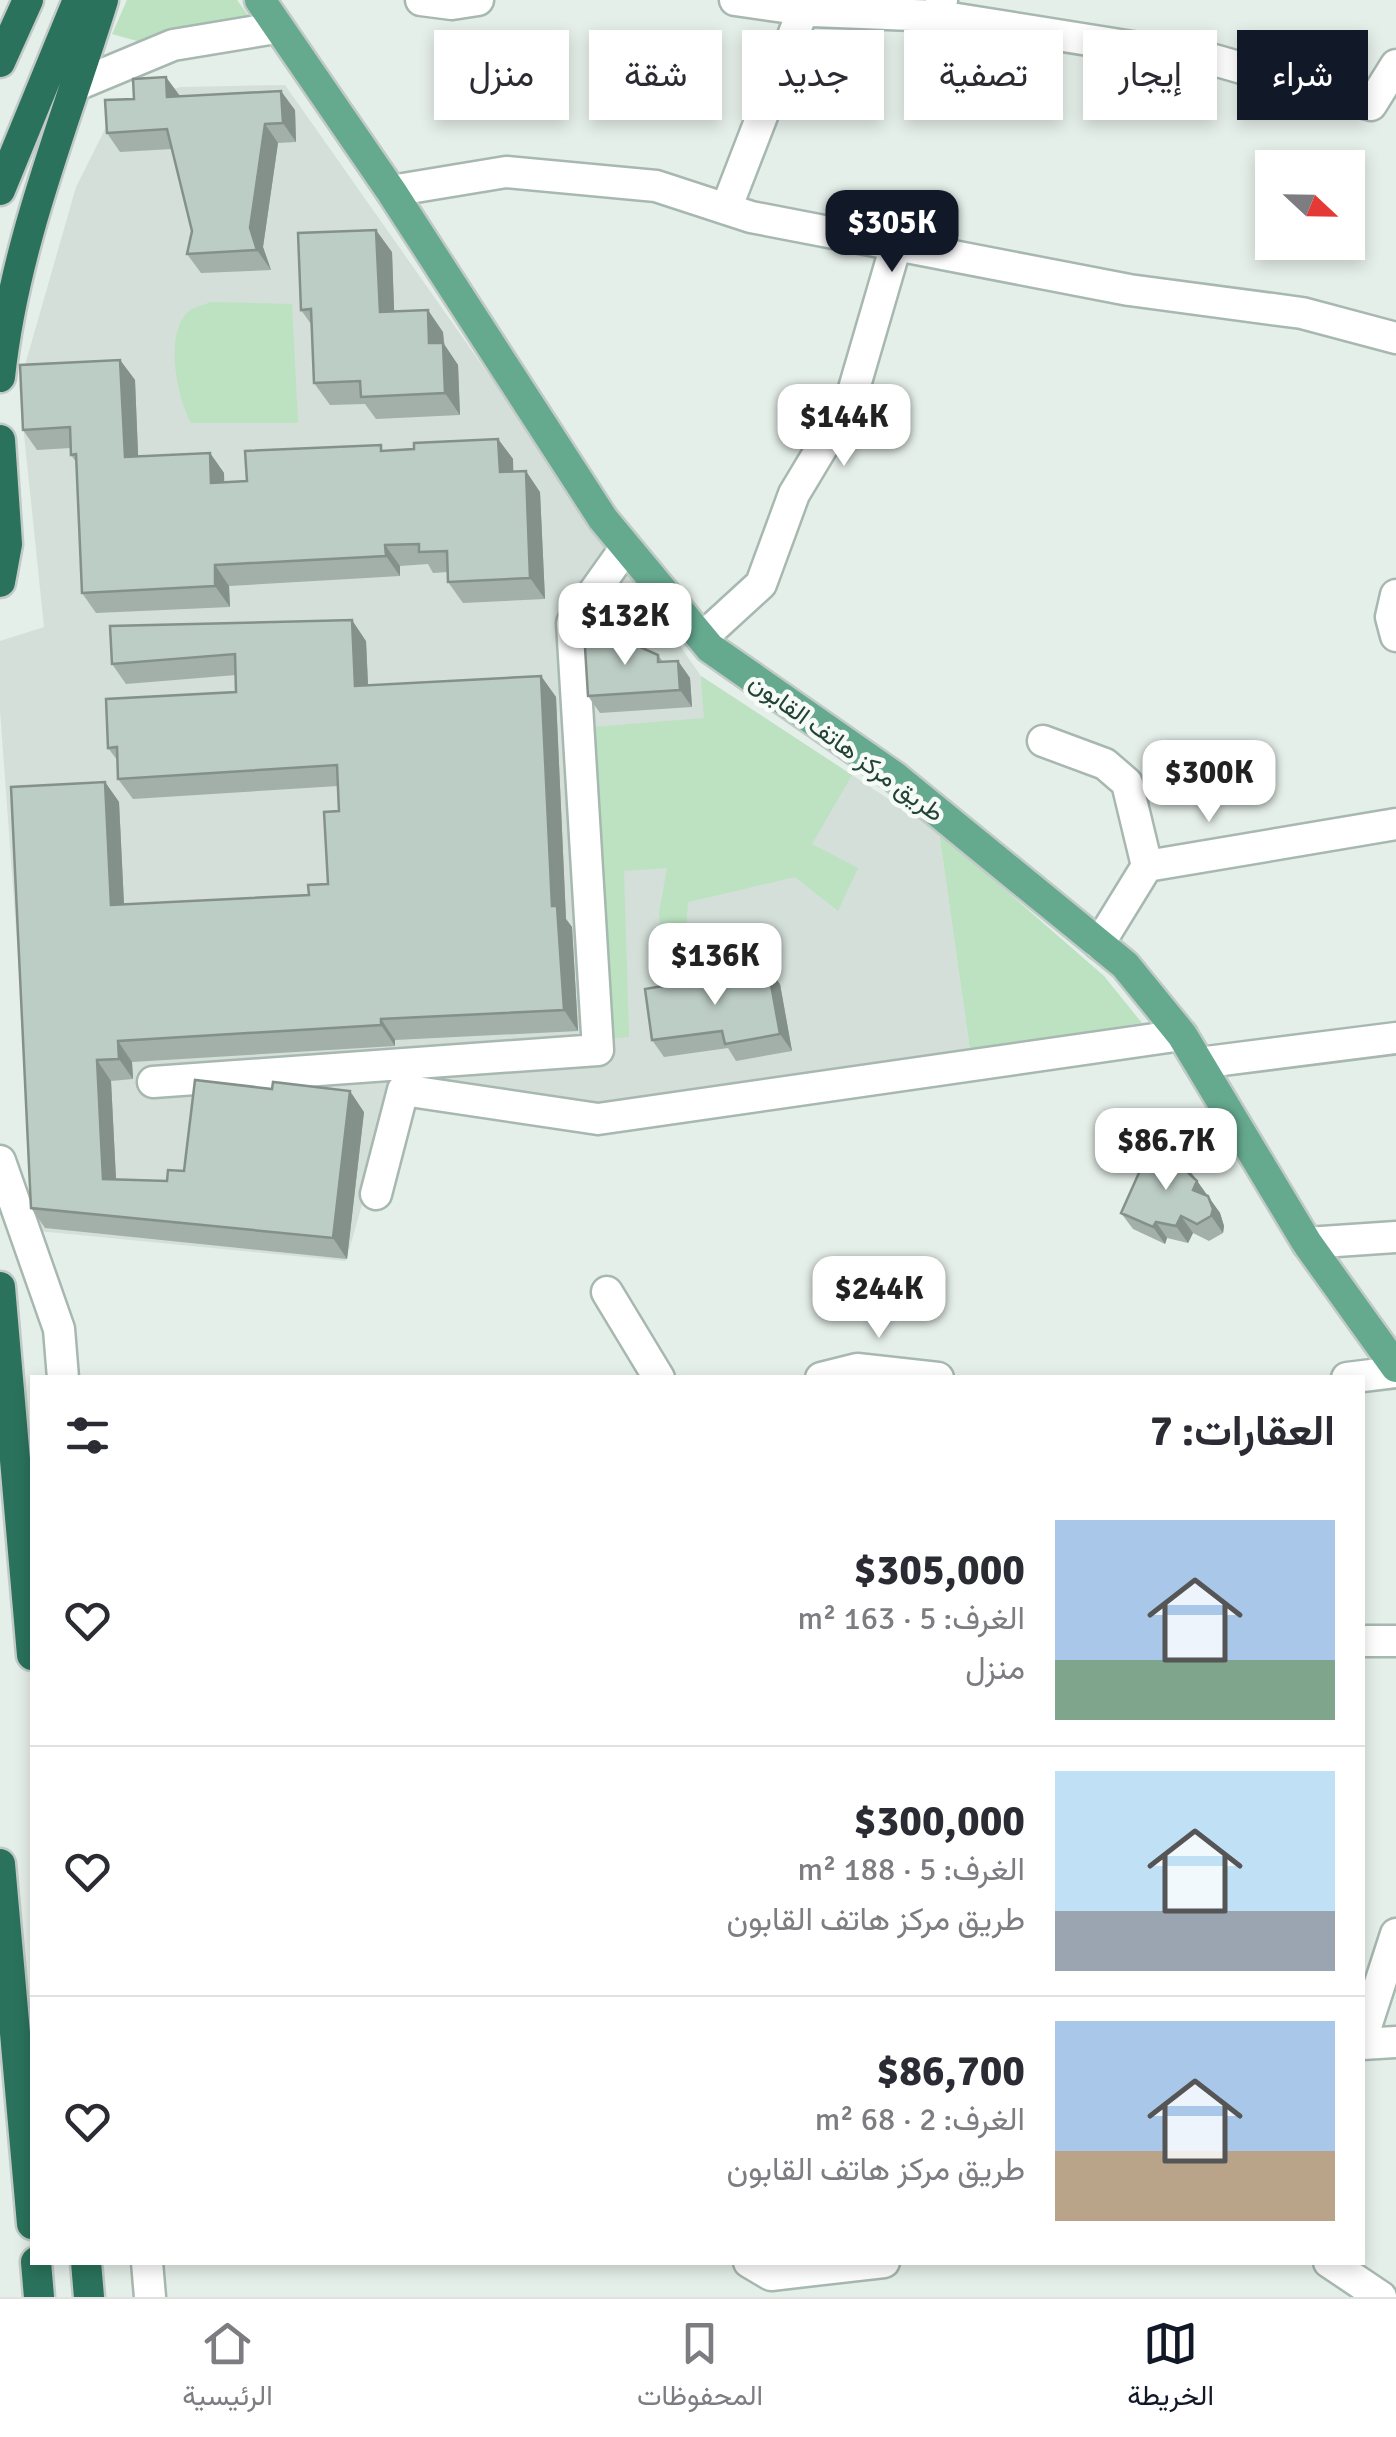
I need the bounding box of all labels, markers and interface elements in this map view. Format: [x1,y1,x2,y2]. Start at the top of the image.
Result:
chip: منزل [434,30,569,120]
chip: شقة [589,30,722,120]
chip: جديد [742,30,884,120]
chip: تصفية [904,30,1063,120]
chip: إيجار [1083,30,1217,120]
chip: شراء [1237,30,1368,120]
north arrow [1255,150,1365,260]
map controls [1255,150,1365,260]
pin: $305K [822,190,962,275]
text: $305K [848,203,936,242]
pin: $144K [774,384,914,469]
text: $144K [800,397,888,436]
pin: $132K [555,583,695,668]
text: $132K [581,596,669,635]
street label: طريق مركز هاتف القابون [743,666,950,828]
pin: $300K [1139,740,1279,825]
text: $300K [1165,753,1253,792]
pin: $136K [645,923,785,1008]
text: $136K [671,936,759,975]
pin: $86.7K [1085,1108,1247,1193]
text: $86.7K [1117,1121,1215,1160]
pin: $244K [809,1256,949,1341]
text: $244K [835,1269,923,1308]
text: العقارات: 7 [1150,1406,1335,1457]
icon: filters [60,1408,115,1463]
text: $305,000 [854,1545,1025,1596]
icon: home [1135,1560,1255,1680]
icon: heart [60,1593,115,1648]
text: الغرف: 5 · 163 m² [798,1599,1025,1638]
text: منزل [965,1649,1025,1688]
text: $300,000 [854,1796,1025,1847]
icon: home [1135,1811,1255,1931]
icon: heart [60,1844,115,1899]
text: الغرف: 5 · 188 m² [798,1850,1025,1889]
text: طريق مركز هاتف القابون [727,1900,1025,1939]
text: $86,700 [877,2046,1025,2097]
icon: home [1135,2061,1255,2181]
icon: heart [60,2094,115,2149]
text: الغرف: 2 · 68 m² [815,2100,1025,2139]
text: طريق مركز هاتف القابون [727,2150,1025,2189]
tab: الرئيسية [182,2316,273,2420]
tab: المحفوظات [637,2316,763,2420]
tab: الخريطة [1127,2316,1214,2420]

